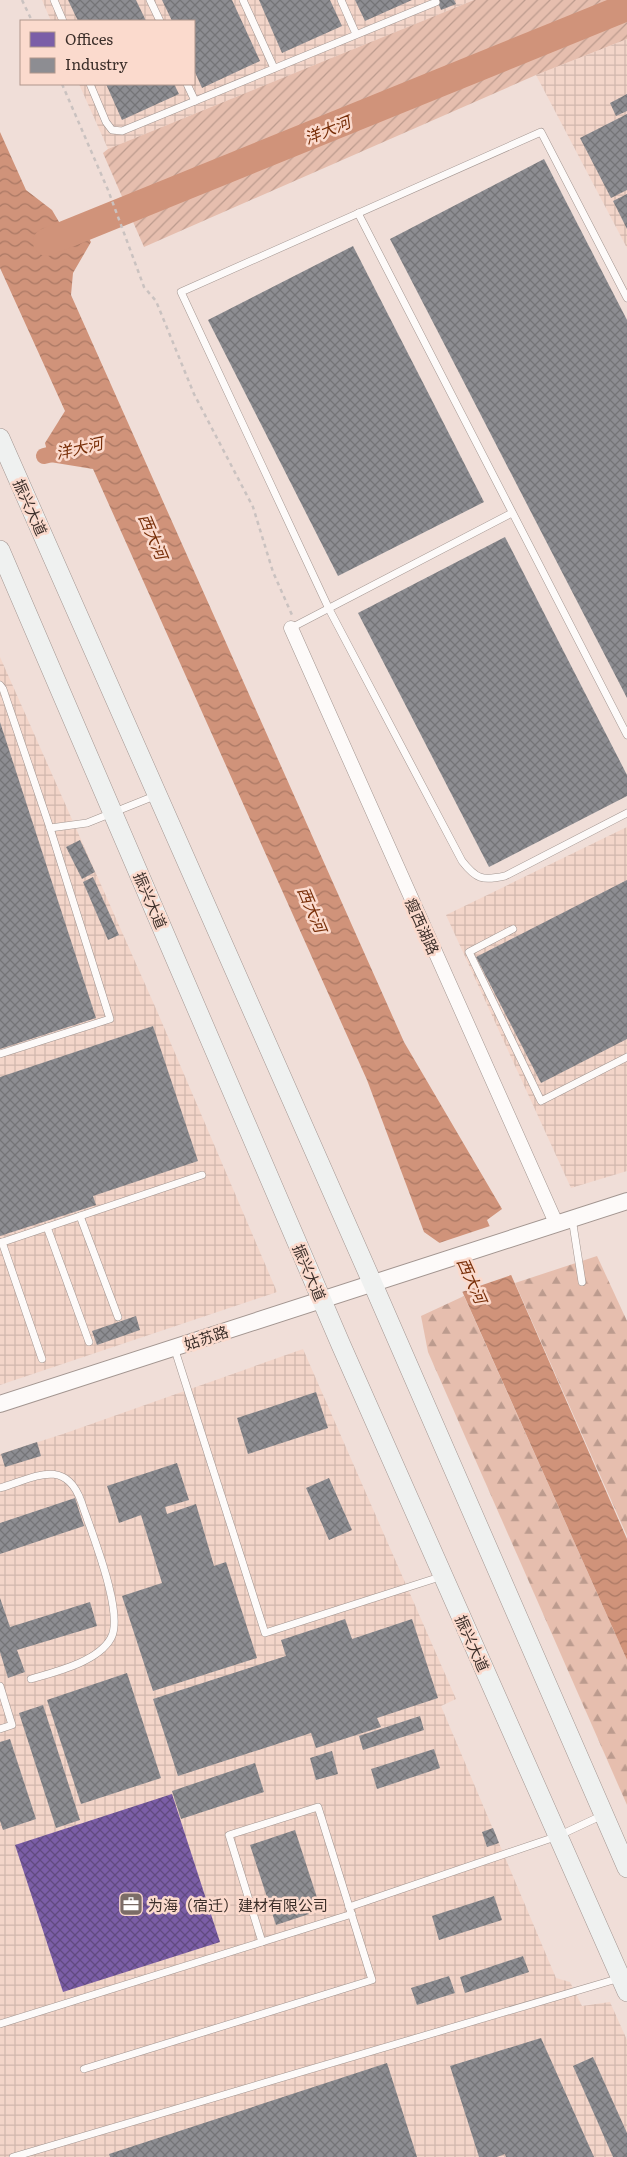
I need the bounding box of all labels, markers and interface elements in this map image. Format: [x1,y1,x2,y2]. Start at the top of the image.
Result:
legend [20,20,195,85]
text: Offices [65,27,113,50]
text: Industry [65,52,128,75]
water label: 洋大河 [300,108,357,149]
water label: 洋大河 [53,429,108,464]
street label: 振兴大道 [8,475,54,539]
water label: 西大河 [134,509,176,566]
street label: 振兴大道 [129,868,173,932]
water label: 西大河 [293,882,335,939]
street label: 瘦西湖路 [400,894,446,958]
street label: 振兴大道 [288,1240,332,1304]
water label: 西大河 [452,1253,495,1310]
street label: 姑苏路 [181,1319,231,1355]
street label: 振兴大道 [450,1611,496,1675]
office icon: 为海（宿迁）建材有限公司 [118,1891,144,1917]
place label: 为海（宿迁）建材有限公司 [148,1893,328,1916]

